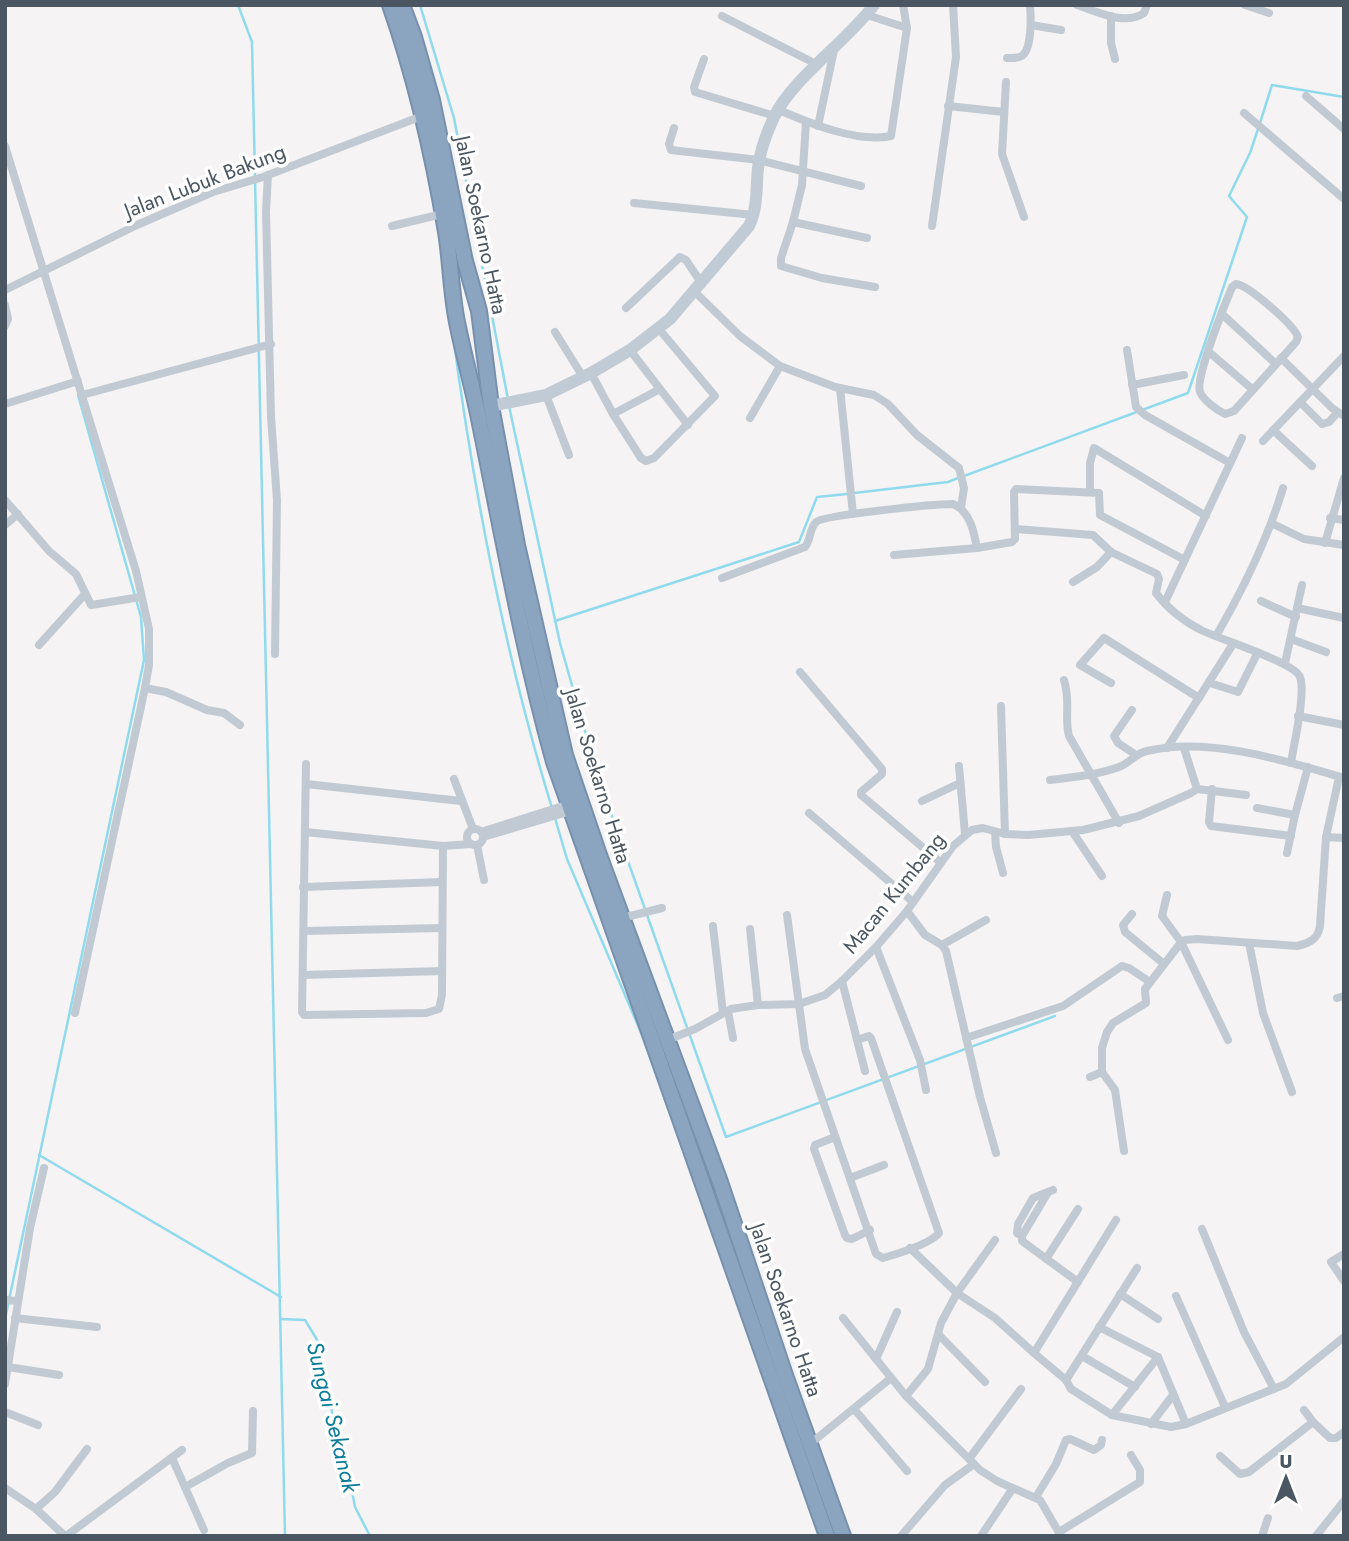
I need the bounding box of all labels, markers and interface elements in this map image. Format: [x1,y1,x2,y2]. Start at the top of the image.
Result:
street label: Jalan Soekarno Hatta [447,130,515,317]
street label: Jalan Lubuk Bakung [117,136,290,227]
street label: Jalan Soekarno Hatta [556,682,639,867]
street label: Macan Kumbang [836,826,952,960]
street label: Jalan Soekarno Hatta [741,1216,830,1401]
water label: Sungai Sekanak [298,1338,368,1497]
north arrow [1251,1443,1321,1513]
text: U [1279,1448,1293,1475]

